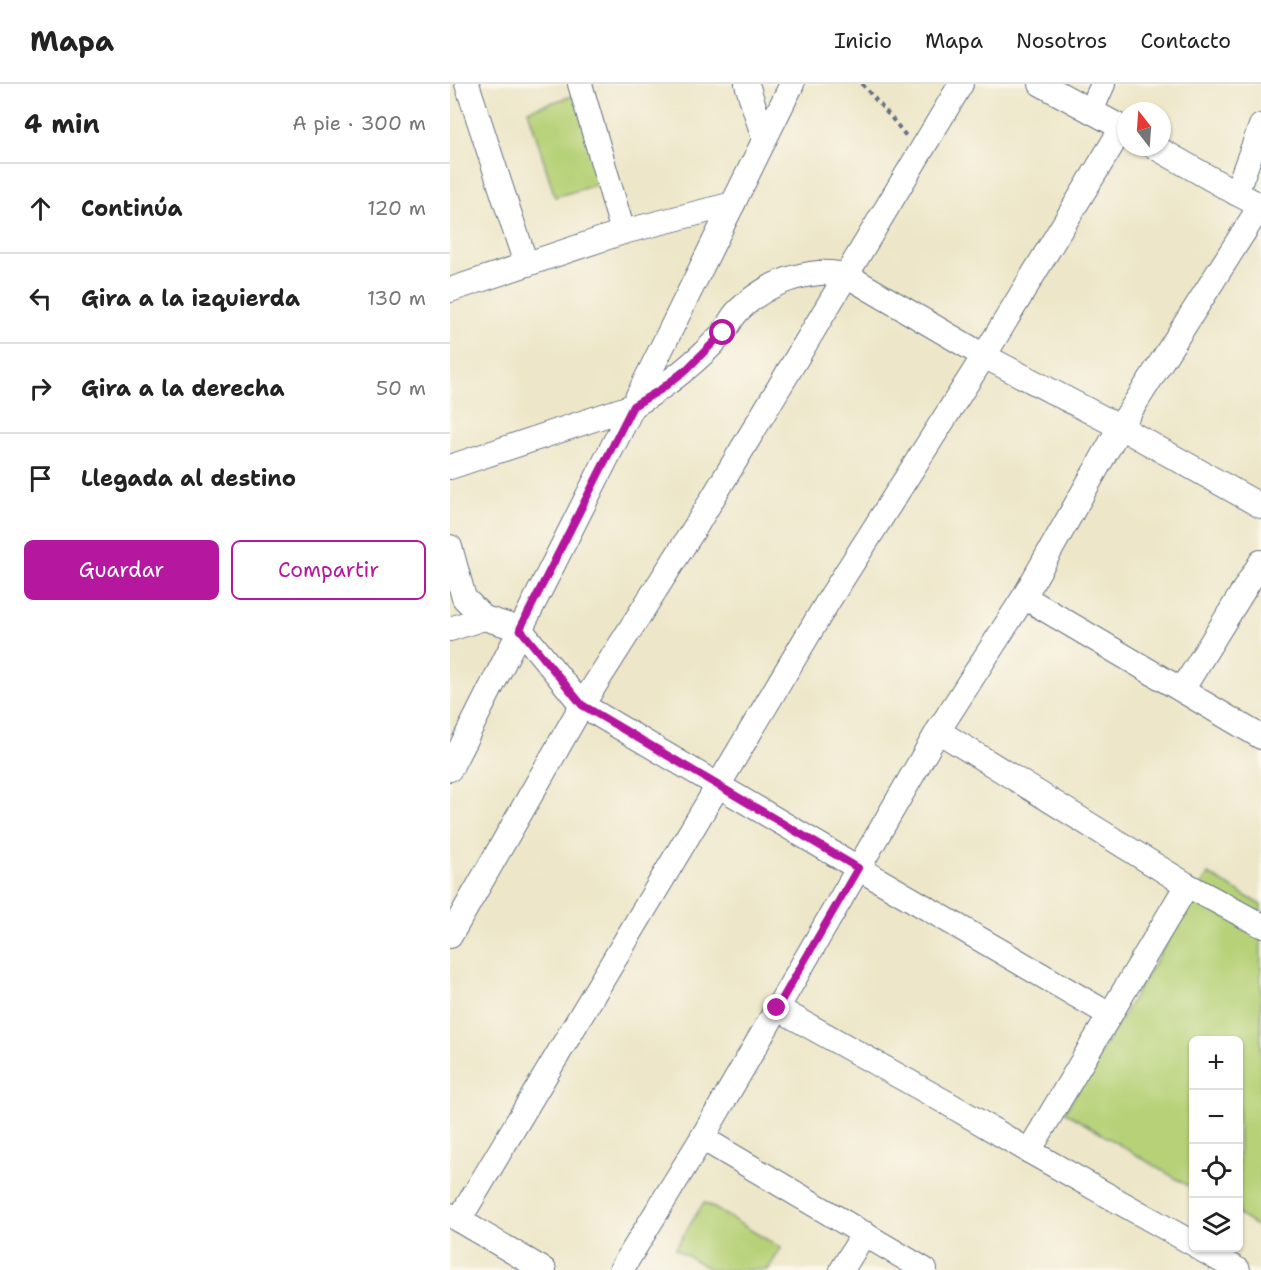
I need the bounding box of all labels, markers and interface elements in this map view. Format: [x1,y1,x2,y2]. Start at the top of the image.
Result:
text: Mapa [30,22,114,60]
text: Inicio [834,27,892,55]
text: Mapa [925,27,983,55]
text: Nosotros [1016,27,1107,55]
text: Contacto [1140,27,1231,55]
north arrow [1117,102,1171,156]
text: 4 min [24,106,100,141]
text: A pie · 300 m [292,110,426,136]
icon: ahead [24,192,57,225]
text: Continúa [81,194,183,223]
text: 120 m [367,195,426,221]
icon: left [24,282,57,315]
text: Gira a la izquierda [81,284,300,313]
text: 130 m [367,285,426,311]
route start [709,319,735,345]
icon: right [24,372,57,405]
text: Gira a la derecha [81,374,285,403]
text: 50 m [376,375,426,401]
icon: arrive [24,462,57,495]
text: Llegada al destino [81,464,296,493]
button: Guardar [24,540,219,600]
button: Compartir [231,540,426,600]
route end [763,994,789,1020]
map controls [1189,1036,1243,1252]
button: + [1189,1036,1243,1090]
button: − [1189,1090,1243,1144]
button: locate [1189,1144,1243,1198]
button: layers [1189,1198,1243,1252]

